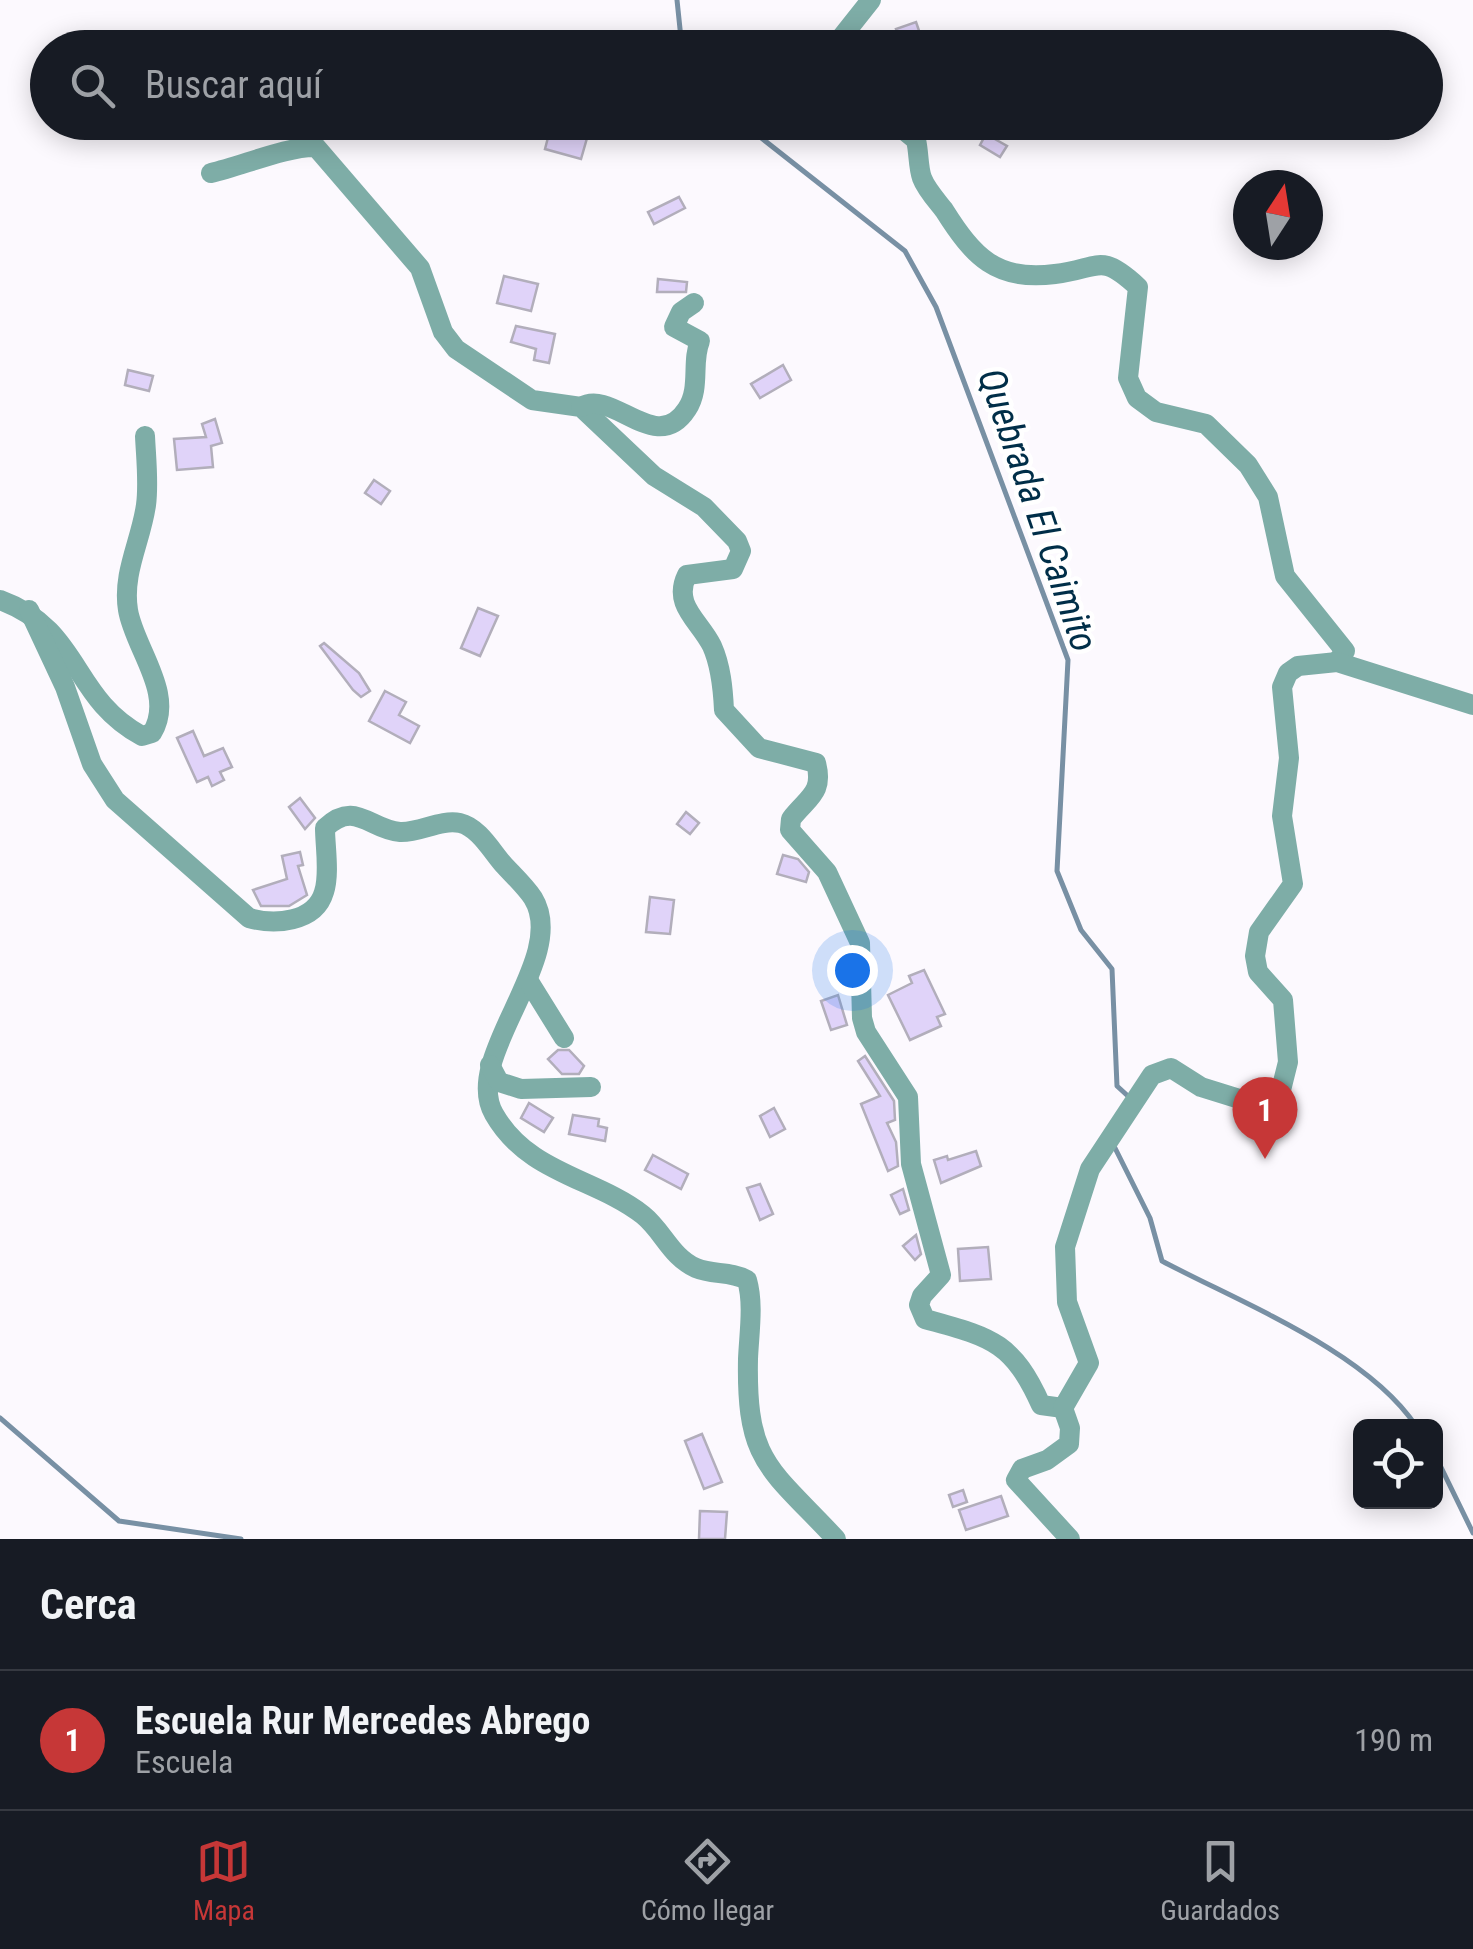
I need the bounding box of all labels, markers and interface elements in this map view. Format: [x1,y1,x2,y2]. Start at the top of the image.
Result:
search box [30,30,1443,140]
icon: search [65,58,120,113]
text: Buscar aquí [145,63,322,107]
north arrow [1233,170,1323,260]
water label: Quebrada El Caimito [969,363,1107,657]
your location [827,945,878,996]
pin: 1 [1232,1076,1298,1159]
map controls [1353,1419,1443,1509]
button: locate [1353,1419,1443,1509]
text: Cerca [40,1580,137,1629]
text: Escuela Rur Mercedes Abrego [135,1699,590,1743]
text: 1 [64,1721,81,1759]
text: 190 m [1354,1721,1433,1759]
text: Escuela [135,1743,233,1781]
tab: Mapa [193,1834,255,1927]
tab: Cómo llegar [641,1834,774,1927]
tab: Guardados [1160,1834,1280,1927]

